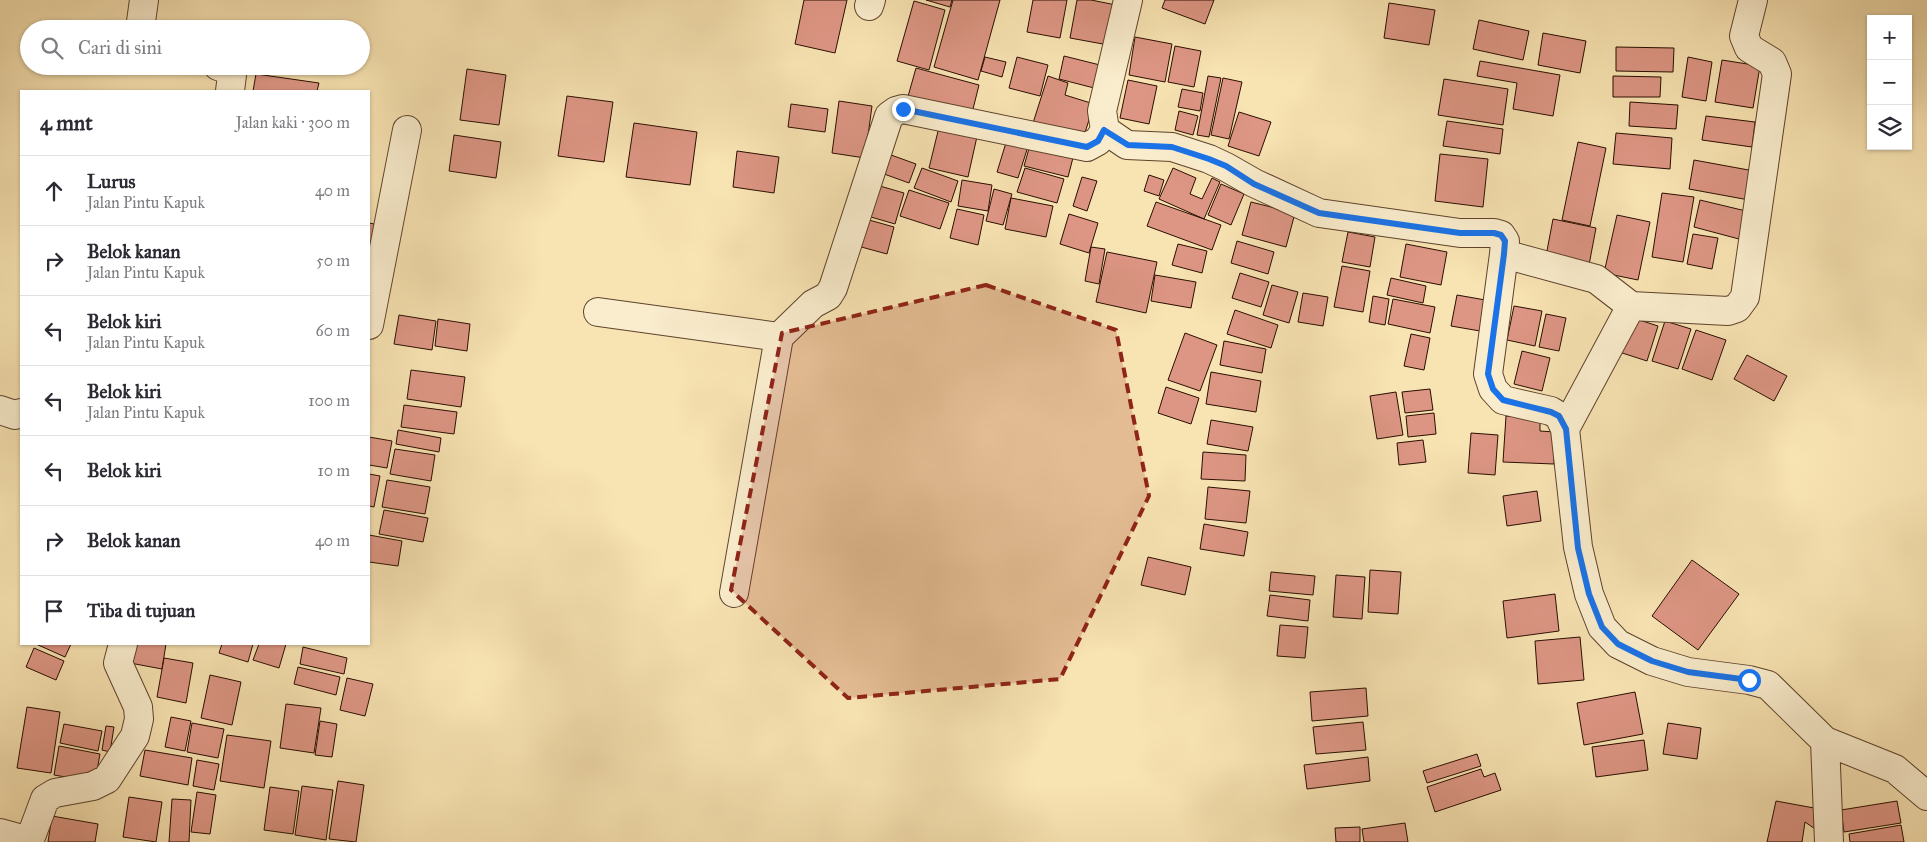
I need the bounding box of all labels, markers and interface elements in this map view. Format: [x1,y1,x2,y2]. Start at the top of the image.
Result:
map controls [1867,15,1912,150]
button: + [1867,15,1912,60]
search box [20,20,370,75]
icon: search [38,34,66,62]
text: Cari di sini [78,36,162,59]
button: − [1867,60,1912,105]
route end [892,98,915,121]
button: layers [1867,105,1912,150]
text: 4 mnt [40,110,93,136]
text: Jalan kaki · 300 m [236,113,350,132]
text: Lurus [87,170,135,193]
icon: ahead [40,177,68,205]
text: 40 m [315,181,350,200]
text: Jalan Pintu Kapuk [87,193,205,212]
text: Belok kanan [87,240,181,263]
icon: right [40,247,68,275]
text: 50 m [316,251,350,270]
text: Jalan Pintu Kapuk [87,263,205,282]
text: Belok kiri [87,310,161,333]
icon: left [40,317,68,345]
text: 60 m [316,321,350,340]
text: Jalan Pintu Kapuk [87,333,205,352]
text: Belok kiri [87,380,161,403]
icon: left [40,387,68,415]
text: 100 m [308,391,350,410]
text: Jalan Pintu Kapuk [87,403,205,422]
icon: left [40,457,68,485]
text: Belok kiri [87,459,161,482]
text: 10 m [318,461,350,480]
icon: right [40,527,68,555]
text: Belok kanan [87,529,181,552]
text: 40 m [315,531,350,550]
icon: arrive [40,597,68,625]
text: Tiba di tujuan [87,599,195,622]
route start [1738,669,1761,692]

